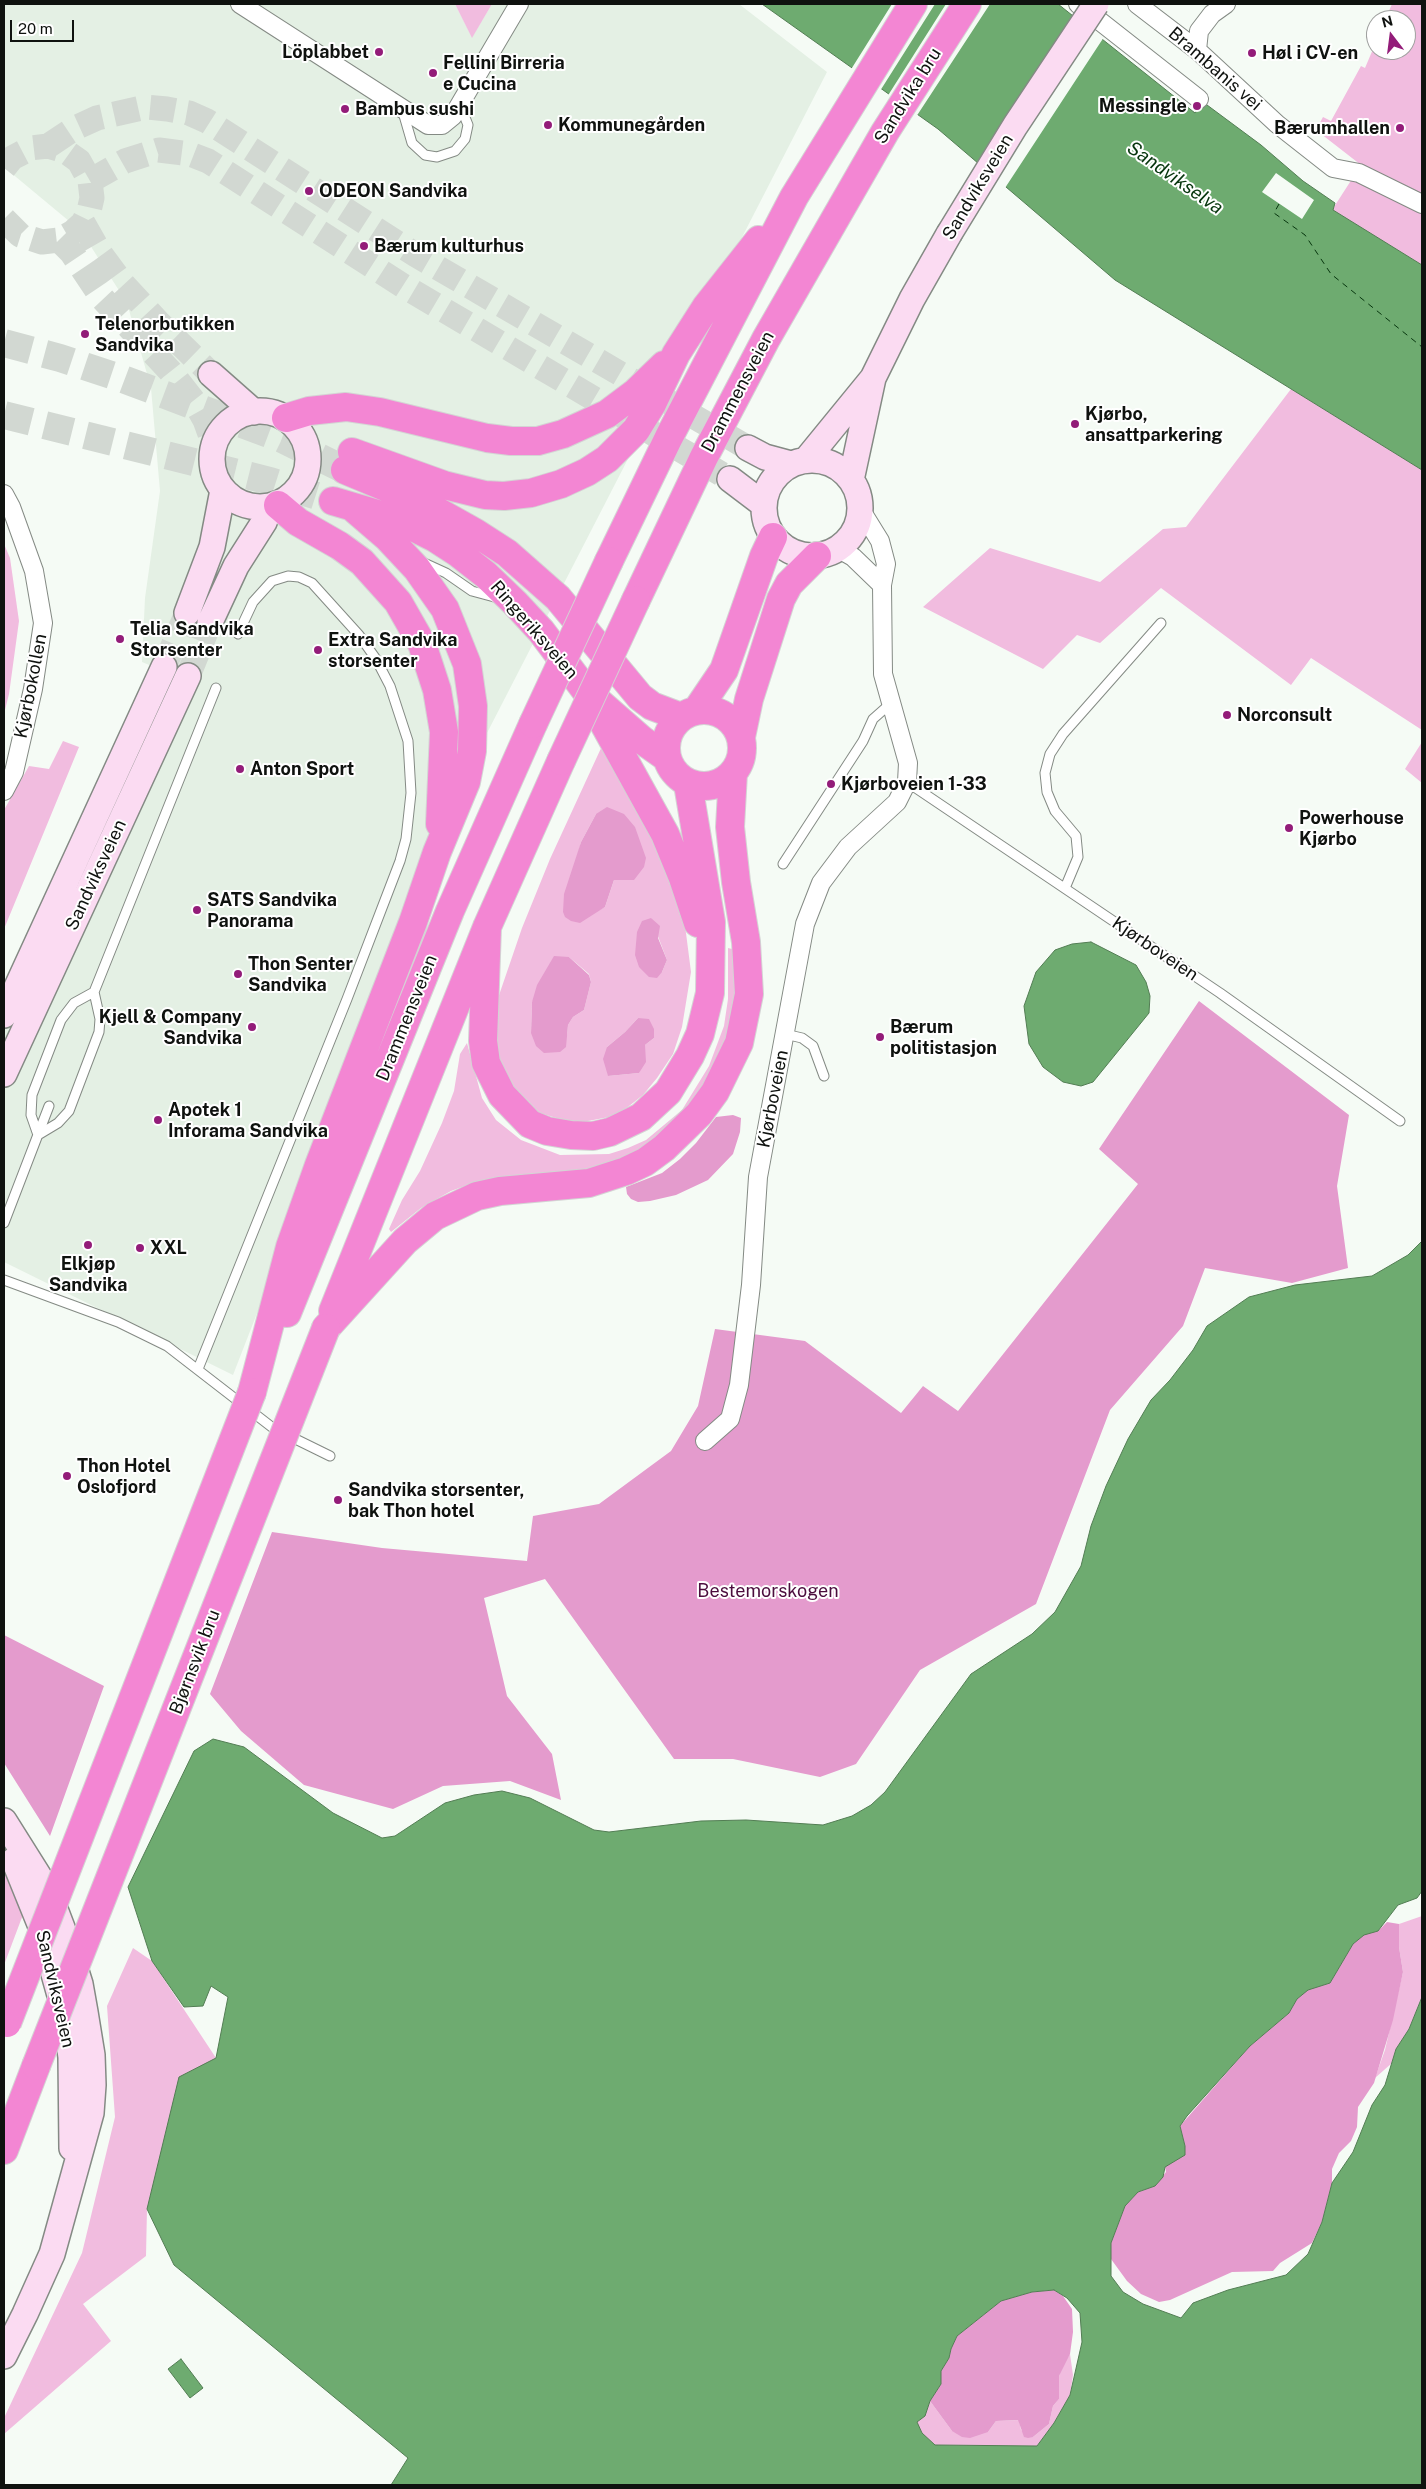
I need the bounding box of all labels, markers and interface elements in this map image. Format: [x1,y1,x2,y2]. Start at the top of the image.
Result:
scale bar [12,10,76,42]
north arrow [1366,10,1416,60]
text: N [1380,12,1395,31]
text: 20 m [18,20,53,37]
street label: Brambanis vei [1164,23,1266,115]
place label: Löplabbet [282,41,369,63]
place label: Høl i CV-en [1262,42,1358,64]
street label: Sandvika bru [870,44,946,148]
marker: Löplabbet [373,46,385,58]
marker: Høl i CV-en [1246,47,1258,59]
place label: Fellini Birreria e Cucina [443,52,565,94]
marker: Fellini Birreria e Cucina [427,67,439,79]
place label: Messingle [1099,95,1187,117]
place label: Bambus sushi [355,98,474,120]
marker: Messingle [1191,100,1203,112]
marker: Bambus sushi [339,103,351,115]
place label: Kommunegården [558,114,705,136]
place label: Bærumhallen [1274,117,1390,139]
marker: Kommunegården [542,119,554,131]
marker: Bærumhallen [1394,122,1406,134]
street label: Sandviksveien [938,130,1018,244]
water label: Sandvikselva [1123,137,1227,219]
place label: ODEON Sandvika [319,180,468,202]
marker: ODEON Sandvika [303,185,315,197]
place label: Bærum kulturhus [374,235,524,257]
marker: Bærum kulturhus [358,240,370,252]
place label: Telenorbutikken Sandvika [95,313,235,356]
marker: Telenorbutikken Sandvika [79,328,91,340]
street label: Drammensveien [697,328,779,456]
place label: Kjørbo, ansattparkering [1085,403,1223,446]
marker: Kjørbo, ansattparkering [1069,418,1081,430]
street label: Ringeriksveien [486,577,582,683]
place label: Telia Sandvika Storsenter [130,618,254,660]
place label: Extra Sandvika storsenter [328,629,457,672]
street label: Kjørbokollen [10,632,52,740]
marker: Telia Sandvika Storsenter [114,633,126,645]
marker: Extra Sandvika storsenter [312,644,324,656]
place label: Norconsult [1237,704,1332,726]
marker: Norconsult [1221,709,1233,721]
place label: Anton Sport [250,758,354,780]
marker: Anton Sport [234,763,246,775]
place label: Kjørboveien 1-33 [841,773,987,795]
marker: Kjørboveien 1-33 [825,778,837,790]
place label: Powerhouse Kjørbo [1299,807,1404,850]
street label: Sandviksveien [61,816,131,934]
marker: Powerhouse Kjørbo [1283,822,1295,834]
place label: SATS Sandvika Panorama [207,889,337,932]
marker: SATS Sandvika Panorama [191,904,203,916]
street label: Kjørboveien [1108,912,1202,986]
street label: Drammensveien [372,952,442,1084]
place label: Thon Senter Sandvika [248,953,353,996]
marker: Thon Senter Sandvika [232,968,244,980]
place label: Kjell & Company Sandvika [99,1006,242,1048]
place label: Bærum politistasjon [890,1016,997,1058]
marker: Kjell & Company Sandvika [246,1021,258,1033]
marker: Bærum politistasjon [874,1031,886,1043]
street label: Kjørboveien [753,1048,793,1150]
place label: Apotek 1 Inforama Sandvika [168,1099,328,1142]
marker: Apotek 1 Inforama Sandvika [152,1114,164,1126]
place label: XXL [150,1237,187,1259]
marker: Elkjøp Sandvika [82,1239,94,1251]
marker: XXL [134,1242,146,1254]
place label: Elkjøp Sandvika [49,1253,127,1296]
place label: Thon Hotel Oslofjord [77,1455,171,1498]
marker: Thon Hotel Oslofjord [61,1470,73,1482]
place label: Sandvika storsenter, bak Thon hotel [348,1479,524,1522]
marker: Sandvika storsenter, bak Thon hotel [332,1494,344,1506]
park label: Bestemorskogen [697,1580,839,1602]
street label: Bjørnsvik bru [165,1607,225,1717]
street label: Sandviksveien [31,1928,79,2050]

